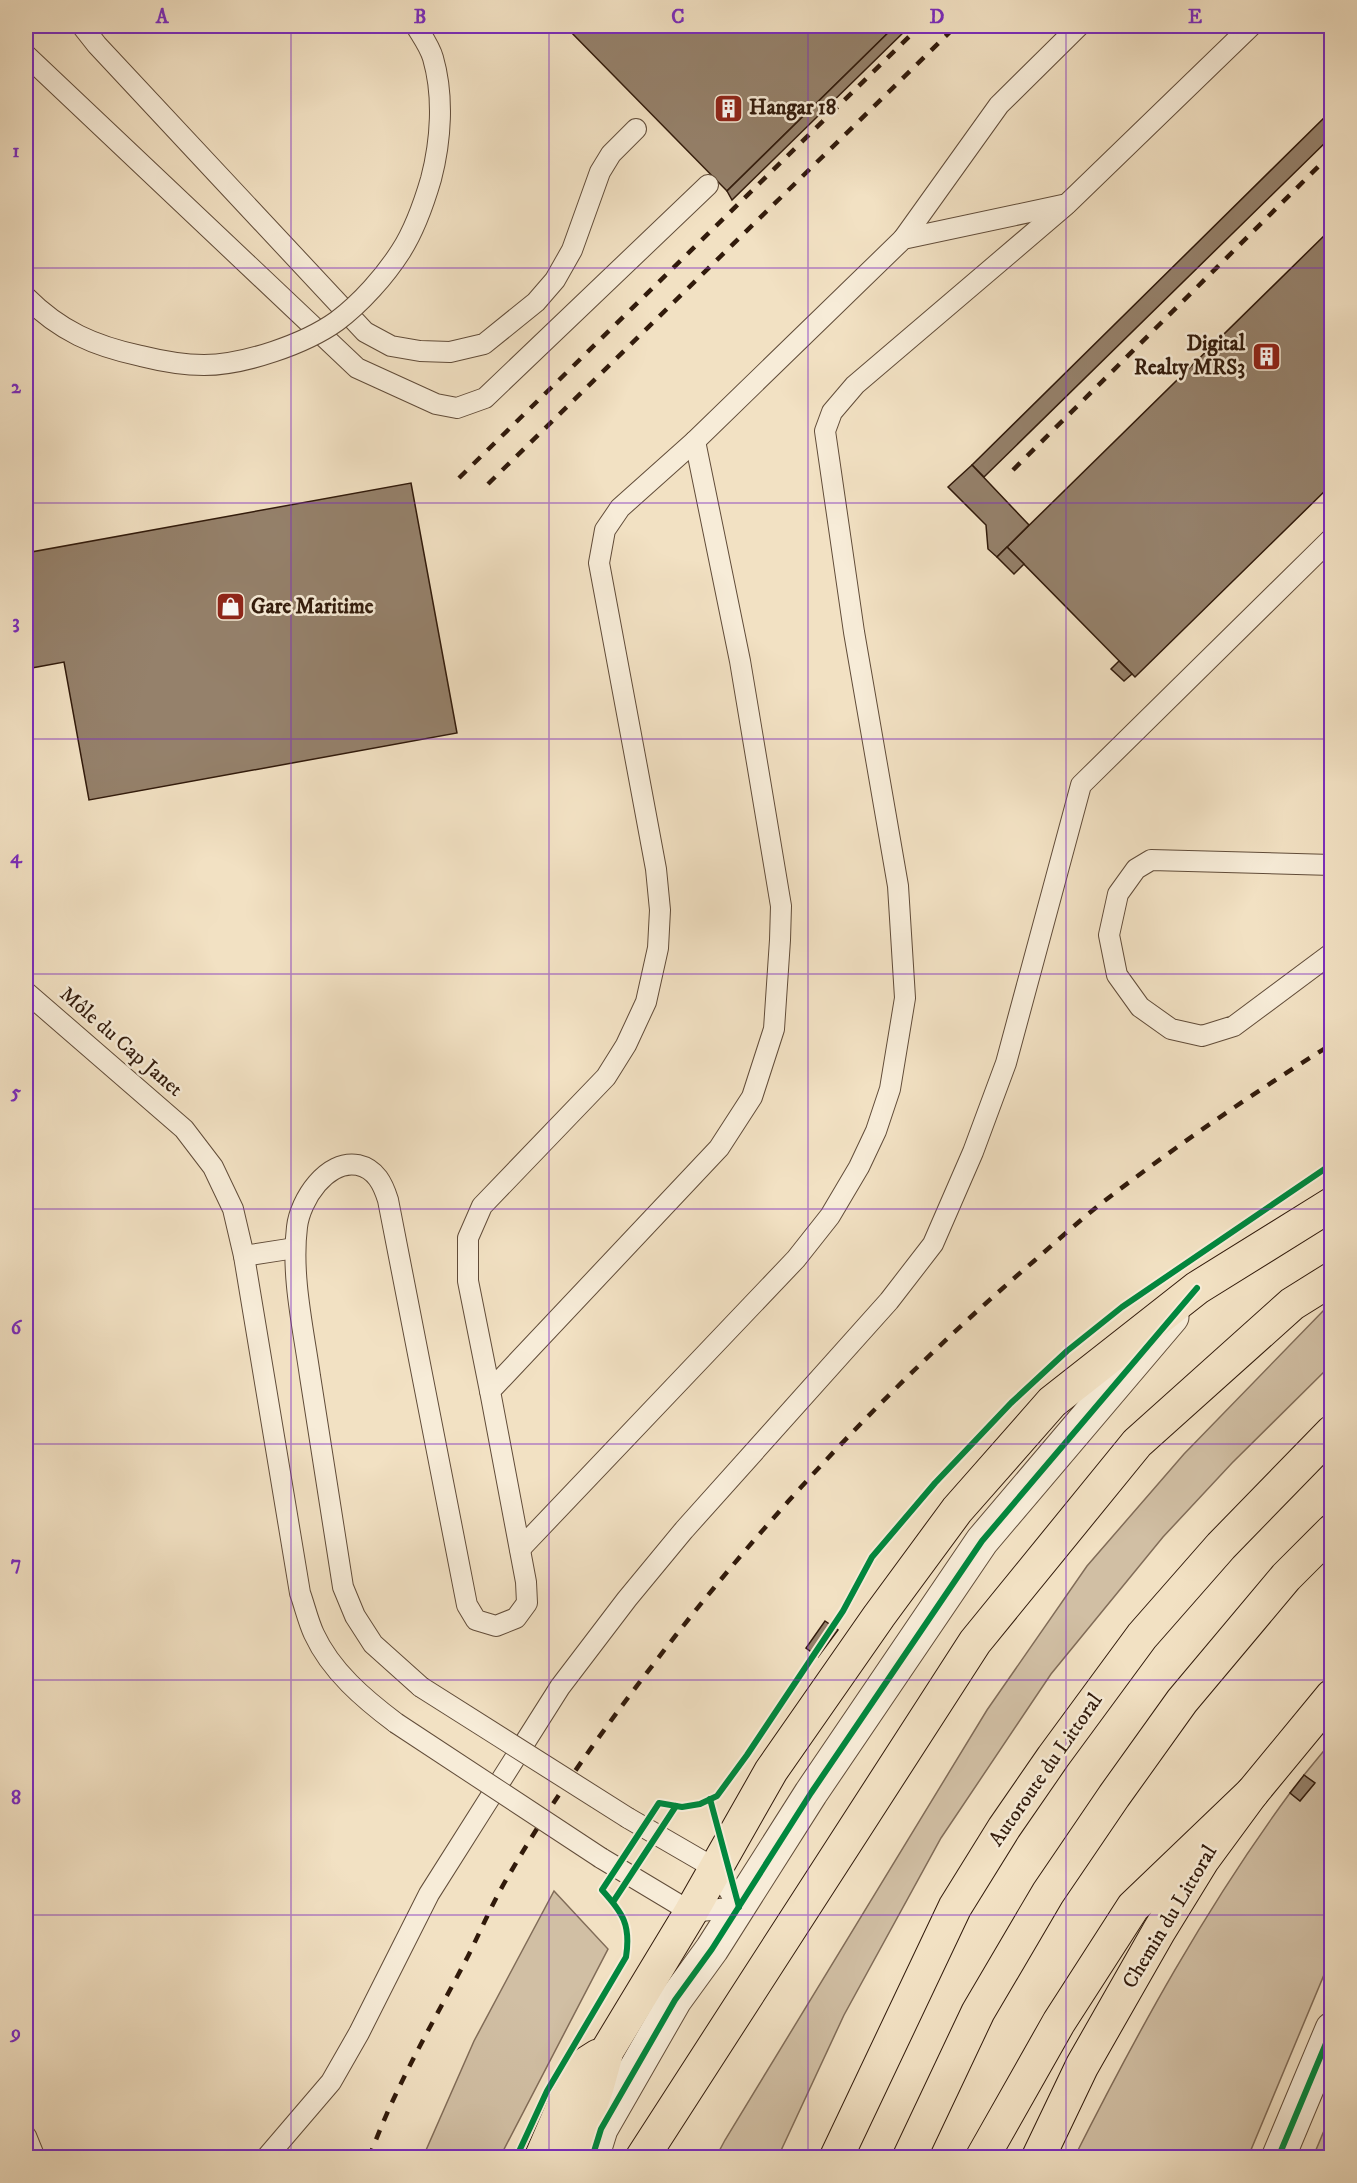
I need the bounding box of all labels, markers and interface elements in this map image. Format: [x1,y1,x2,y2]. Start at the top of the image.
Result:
text: A [155,5,170,30]
text: B [414,5,426,30]
text: C [671,5,685,30]
text: D [930,5,945,30]
text: E [1188,5,1202,30]
building icon: Hangar 18 [712,92,744,124]
place label: Hangar 18 [749,95,837,121]
text: 1 [12,139,20,164]
place label: Digital Realty MRS3 [1134,331,1246,381]
building icon: Digital Realty MRS3 [1250,340,1282,372]
text: 2 [11,375,22,400]
shop icon: Gare Maritime [214,591,246,623]
place label: Gare Maritime [251,594,374,620]
text: 3 [12,610,20,635]
text: 4 [10,845,23,870]
street label: Môle du Cap Janet [54,981,188,1103]
text: 5 [10,1080,21,1105]
text: 6 [11,1316,23,1341]
text: 7 [11,1551,21,1576]
street label: Autoroute du Littoral [984,1688,1109,1851]
text: 8 [11,1786,21,1811]
street label: Chemin du Littoral [1117,1840,1223,1993]
text: 9 [9,2021,21,2046]

